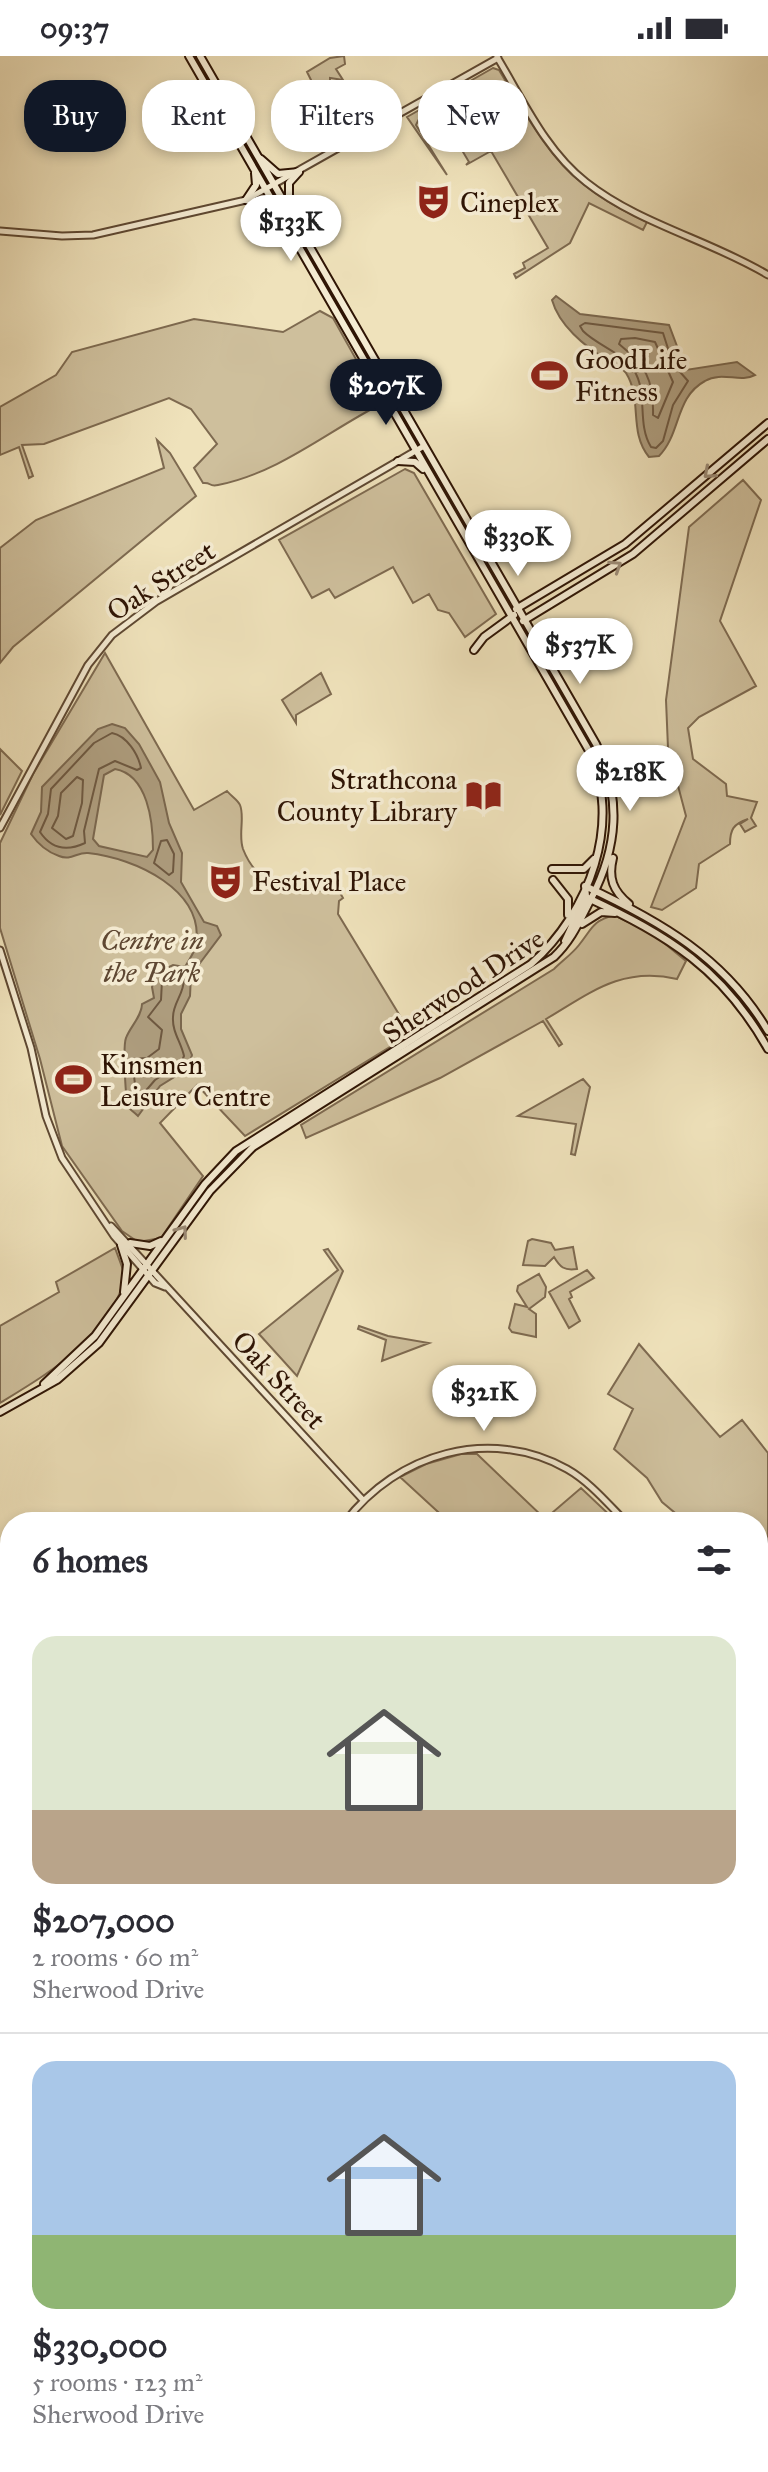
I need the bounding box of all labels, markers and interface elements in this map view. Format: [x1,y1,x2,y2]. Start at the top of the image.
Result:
text: 09:37 [40,10,109,46]
chip: Buy [24,80,126,152]
chip: Rent [142,80,255,152]
chip: Filters [271,80,402,152]
chip: New [418,80,528,152]
theatre icon: Cineplex [415,183,453,221]
place label: Cineplex [460,185,560,220]
pin: $133K [235,195,347,263]
text: $133K [258,205,324,237]
place label: GoodLife Fitness [575,342,687,409]
sports icon: GoodLife Fitness [530,356,568,394]
pin: $207K [330,359,442,427]
text: $207K [348,369,424,401]
one-way arrow [703,463,718,478]
pin: $330K [462,510,574,578]
text: $330K [483,520,553,552]
street label: Oak Street [100,533,222,629]
one-way arrow [607,560,621,575]
pin: $537K [524,618,636,686]
text: $537K [545,628,615,660]
pin: $218K [574,745,686,813]
text: $218K [595,755,665,787]
place label: Strathcona County Library [277,762,458,829]
library icon: Strathcona County Library [464,776,502,814]
theatre icon: Festival Place [207,862,245,900]
place label: Festival Place [252,864,407,899]
street label: Sherwood Drive [376,921,550,1051]
park label: Centre in the Park [100,923,204,990]
place label: Kinsmen Leisure Centre [100,1047,271,1114]
sports icon: Kinsmen Leisure Centre [55,1061,93,1099]
one-way arrow [172,1225,187,1240]
street label: Oak Street [225,1324,333,1437]
pin: $321K [428,1365,540,1433]
text: $321K [450,1375,518,1407]
icon: filters [692,1538,736,1582]
text: 6 homes [32,1540,148,1581]
icon: home [312,1688,456,1832]
text: $207,000 [32,1900,175,1941]
text: 2 rooms · 60 m² [32,1941,198,1973]
text: Sherwood Drive [32,1973,204,2005]
icon: home [312,2113,456,2257]
text: $330,000 [32,2325,168,2366]
text: 5 rooms · 123 m² [32,2366,203,2398]
text: Sherwood Drive [32,2398,204,2430]

